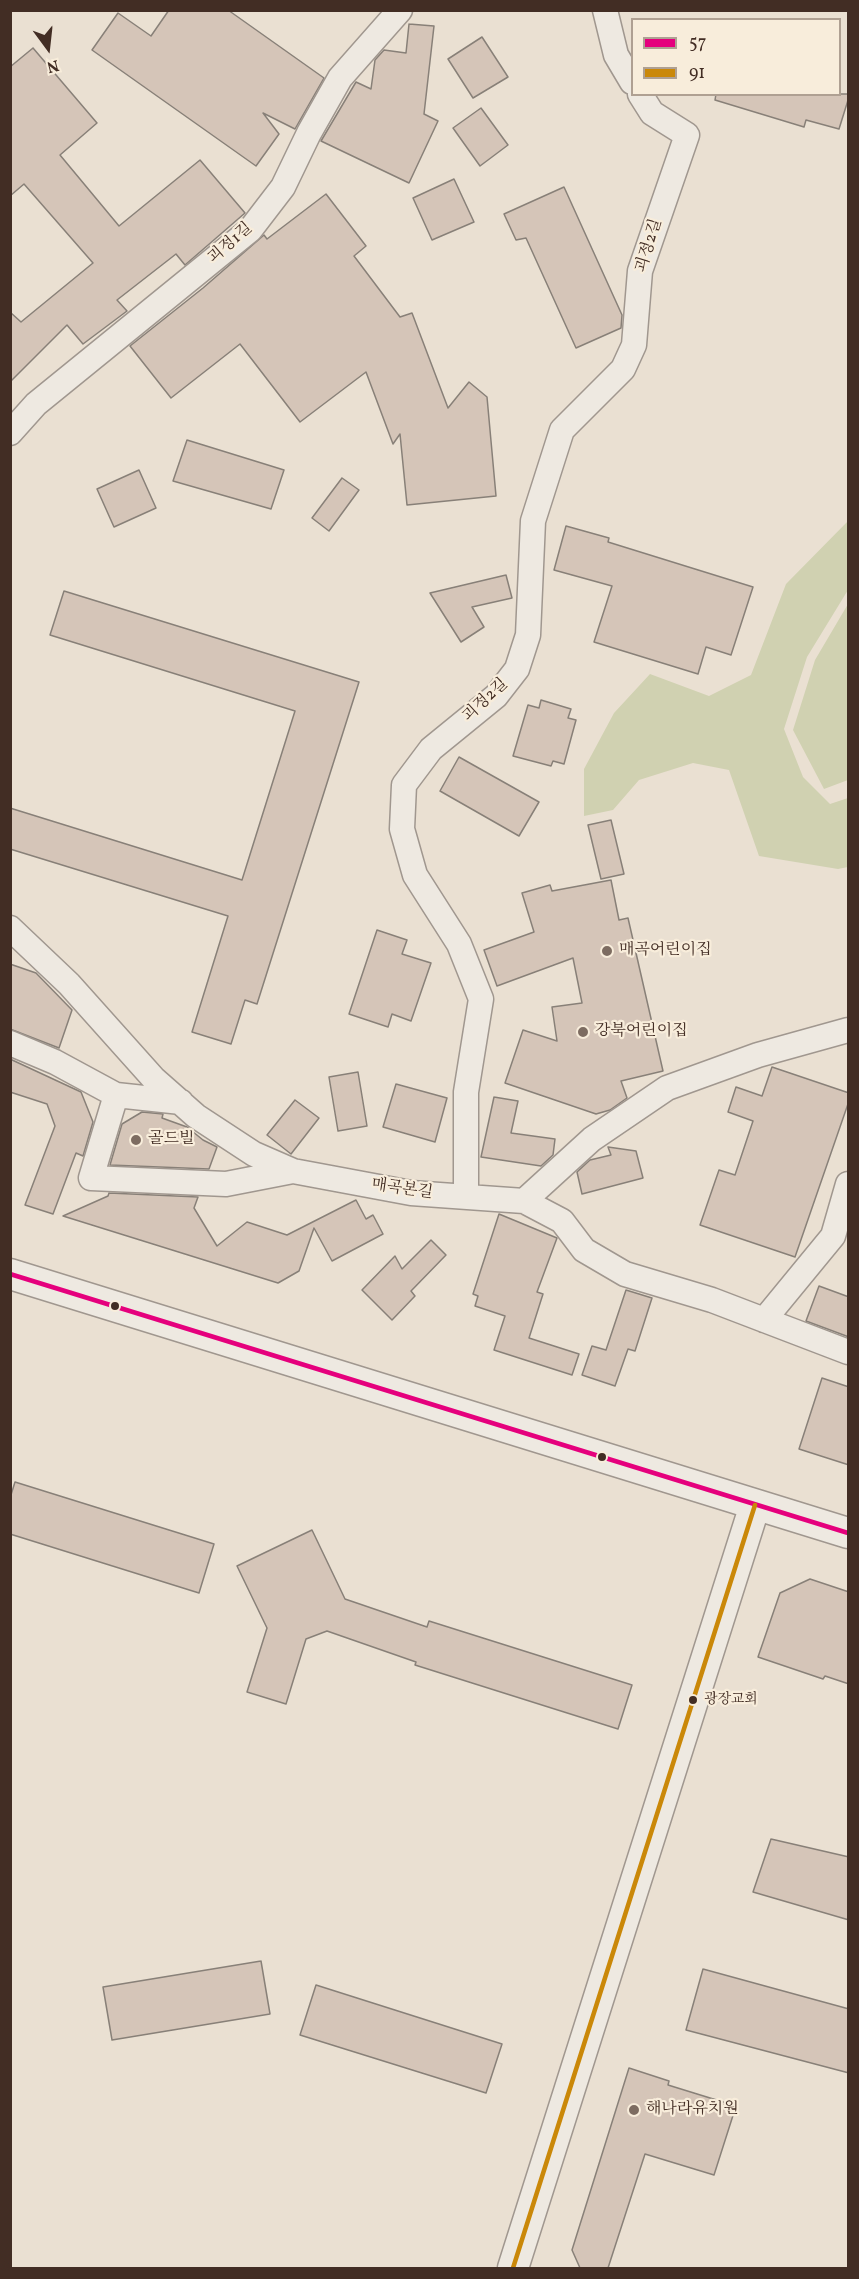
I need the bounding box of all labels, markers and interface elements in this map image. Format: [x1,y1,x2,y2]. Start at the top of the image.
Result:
north arrow [18,18,78,78]
legend [631,18,841,96]
text: 57 [689,31,706,56]
text: N [44,53,61,78]
text: 91 [689,61,705,86]
street label: 괴정2길 [633,217,667,275]
street label: 괴정1길 [205,220,257,268]
street label: 괴정2길 [459,675,513,727]
place label: 매곡어린이집 [619,941,712,961]
marker: 매곡어린이집 [600,944,614,958]
place label: 강북어린이집 [595,1022,688,1042]
marker: 강북어린이집 [576,1025,590,1039]
place label: 골드빌 [148,1130,194,1150]
marker: 골드빌 [129,1133,143,1147]
street label: 매곡본길 [370,1176,434,1204]
unlabelled marker [109,1300,121,1312]
unlabelled marker [596,1451,608,1463]
place label: 광장교회 [704,1692,758,1708]
marker: 광장교회 [687,1694,699,1706]
place label: 해나라유치원 [646,2100,739,2120]
marker: 해나라유치원 [627,2103,641,2117]

